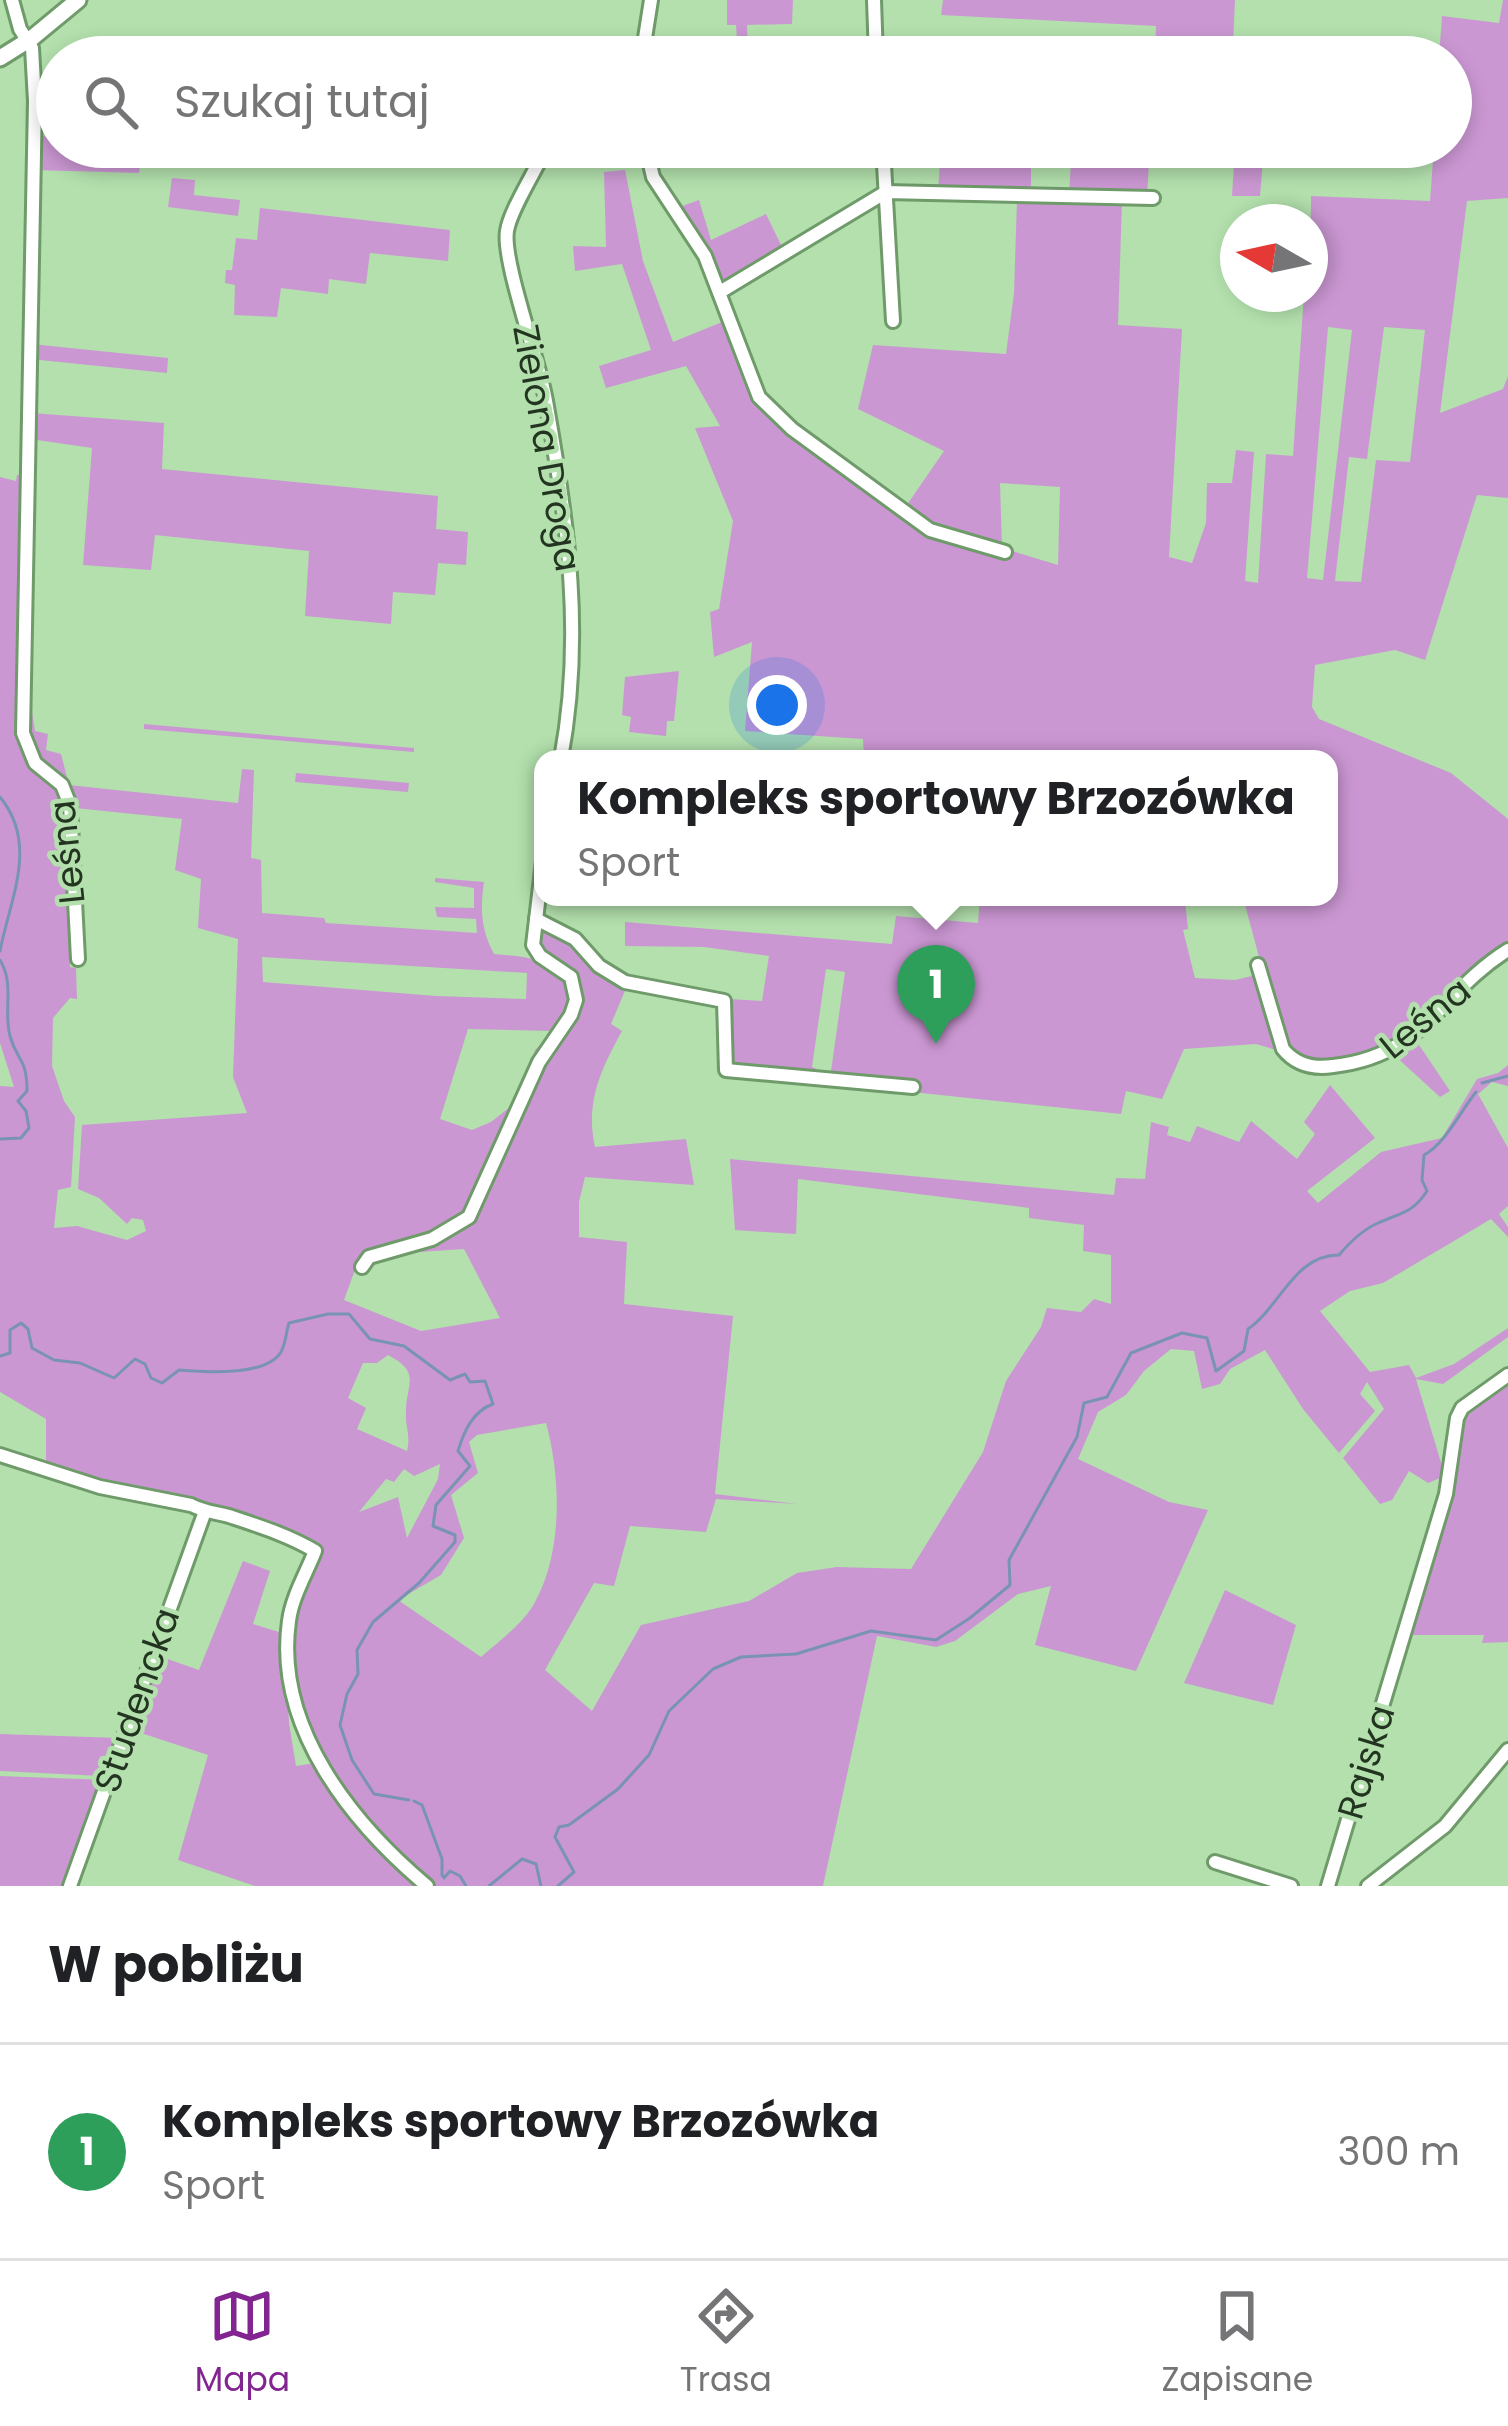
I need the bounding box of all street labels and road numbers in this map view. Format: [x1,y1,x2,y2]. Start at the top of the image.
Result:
street label: Zielona Droga [500,320,594,576]
street label: Leśna [36,798,98,906]
street label: Leśna [1369,965,1481,1071]
street label: Studencka [82,1601,192,1799]
street label: Rajska [1325,1699,1407,1825]

